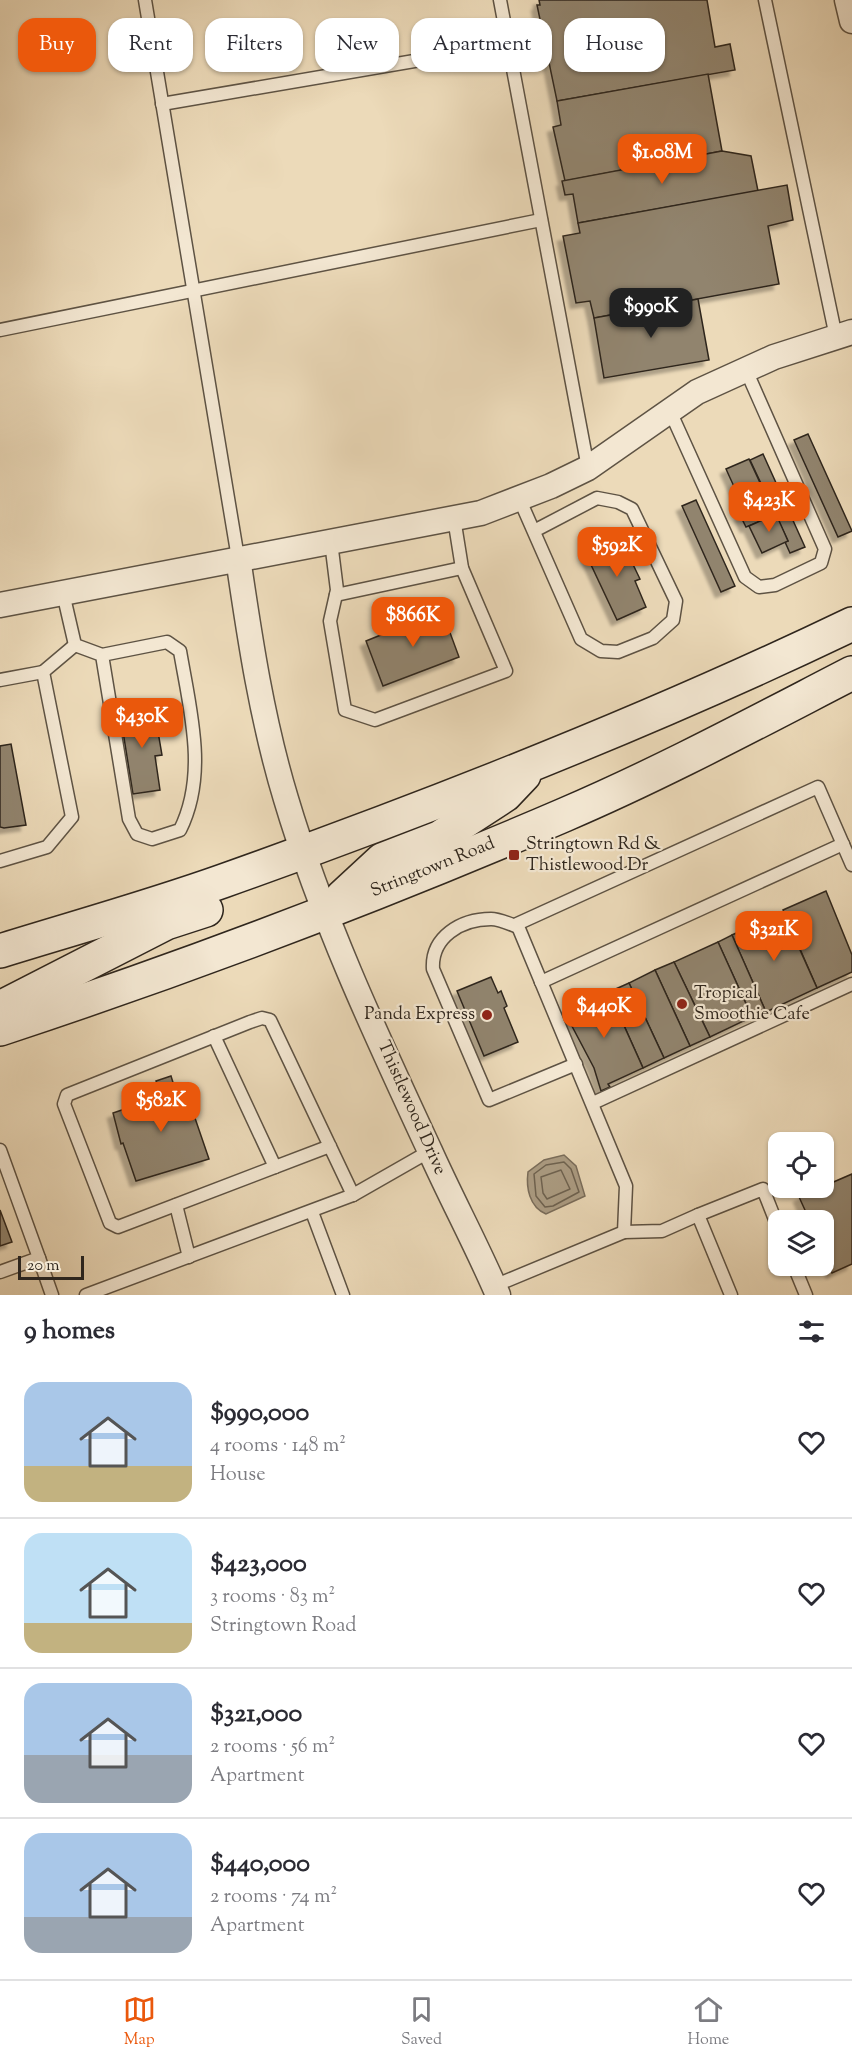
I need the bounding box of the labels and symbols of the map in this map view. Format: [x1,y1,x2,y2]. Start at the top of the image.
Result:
pin: $1.08M [613,134,711,185]
pin: $990K [609,288,693,339]
pin: $423K [727,482,811,533]
pin: $592K [575,527,659,578]
pin: $866K [371,597,455,648]
pin: $430K [100,698,184,749]
street label: Stringtown Road [367,831,499,905]
place label: Stringtown Rd & Thistlewood Dr [526,832,661,879]
marker: Stringtown Rd & Thistlewood Dr [507,848,521,862]
pin: $321K [732,911,816,962]
place label: Tropical Smoothie Cafe [694,981,810,1028]
pin: $440K [562,988,646,1039]
marker: Tropical Smoothie Cafe [675,997,689,1011]
place label: Panda Express [364,1002,475,1028]
marker: Panda Express [480,1008,494,1022]
street label: Thistlewood Drive [370,1037,452,1179]
pin: $582K [119,1082,203,1133]
scale bar [18,1253,84,1280]

